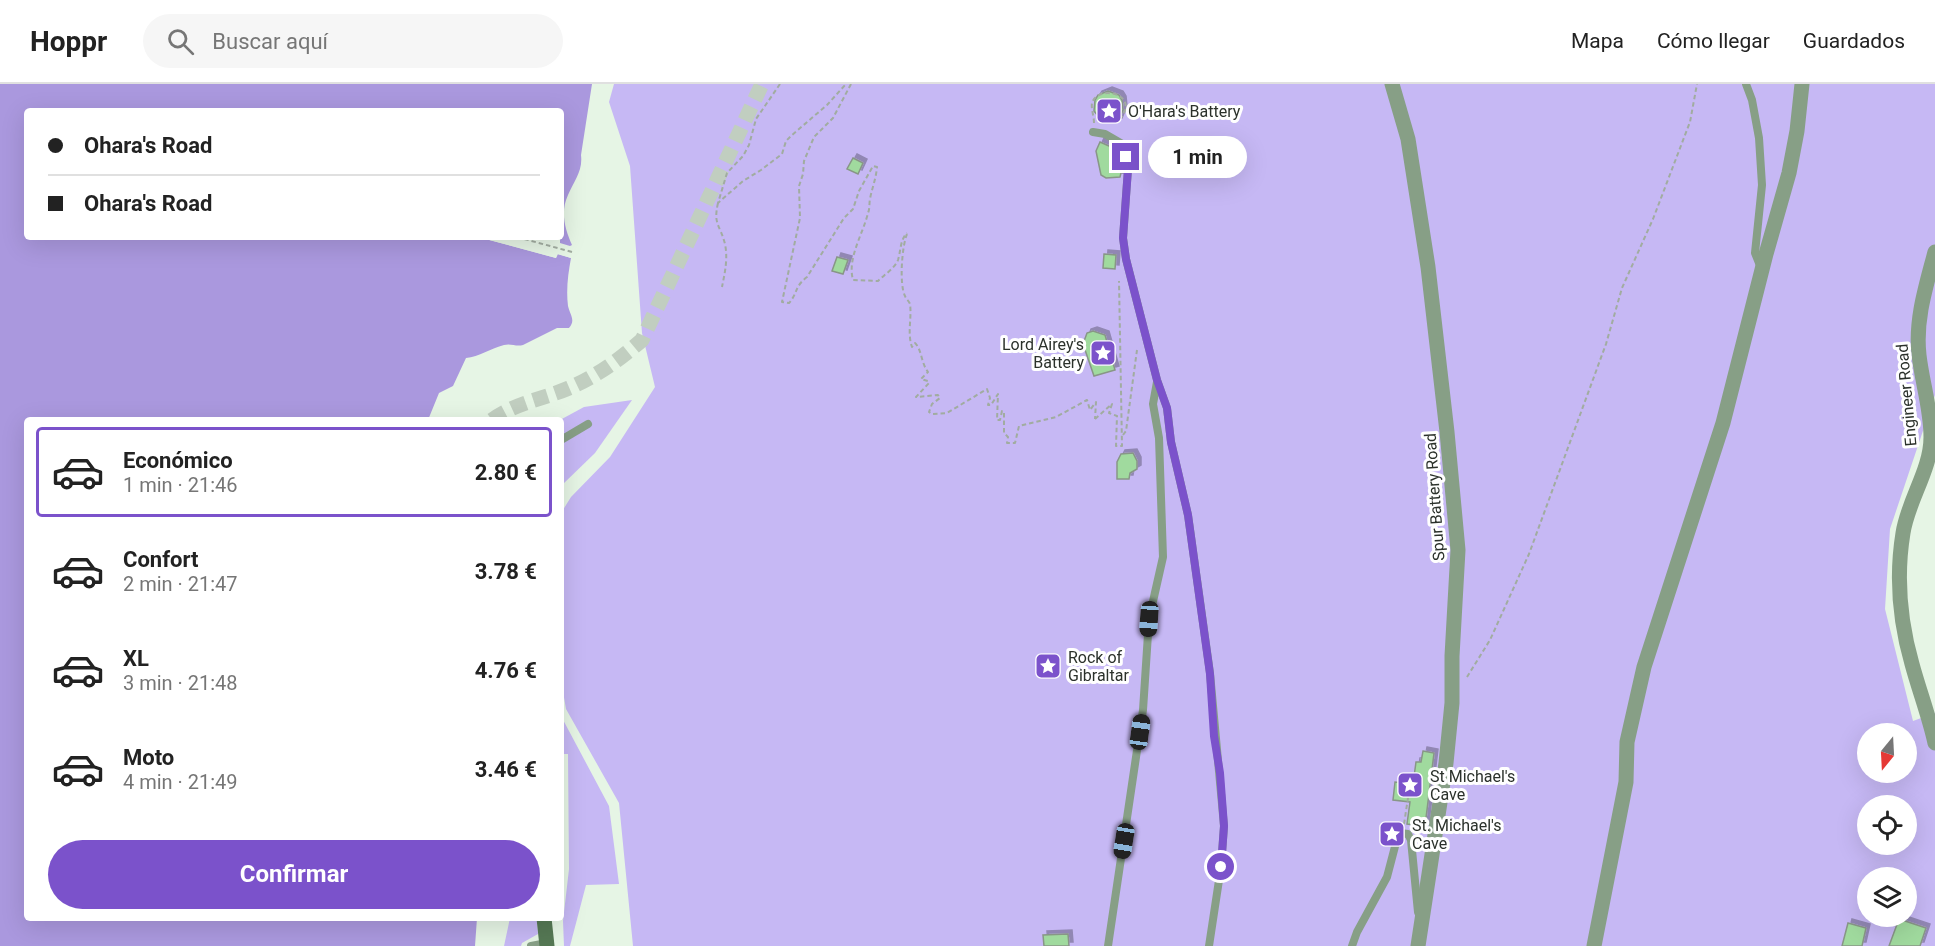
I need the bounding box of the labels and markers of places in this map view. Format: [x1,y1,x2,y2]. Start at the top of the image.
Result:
place icon: O'Hara's Battery [1094,96,1124,126]
place label: O'Hara's Battery [1128,102,1241,121]
place label: Lord Airey's Battery [1002,335,1084,372]
place icon: Lord Airey's Battery [1088,338,1118,368]
place label: Rock of Gibraltar [1068,648,1129,685]
place icon: Rock of Gibraltar [1033,651,1063,681]
place label: St Michael's Cave [1430,767,1515,804]
place icon: St Michael's Cave [1395,770,1425,800]
place label: St. Michael's Cave [1412,816,1501,853]
place icon: St. Michael's Cave [1377,819,1407,849]

